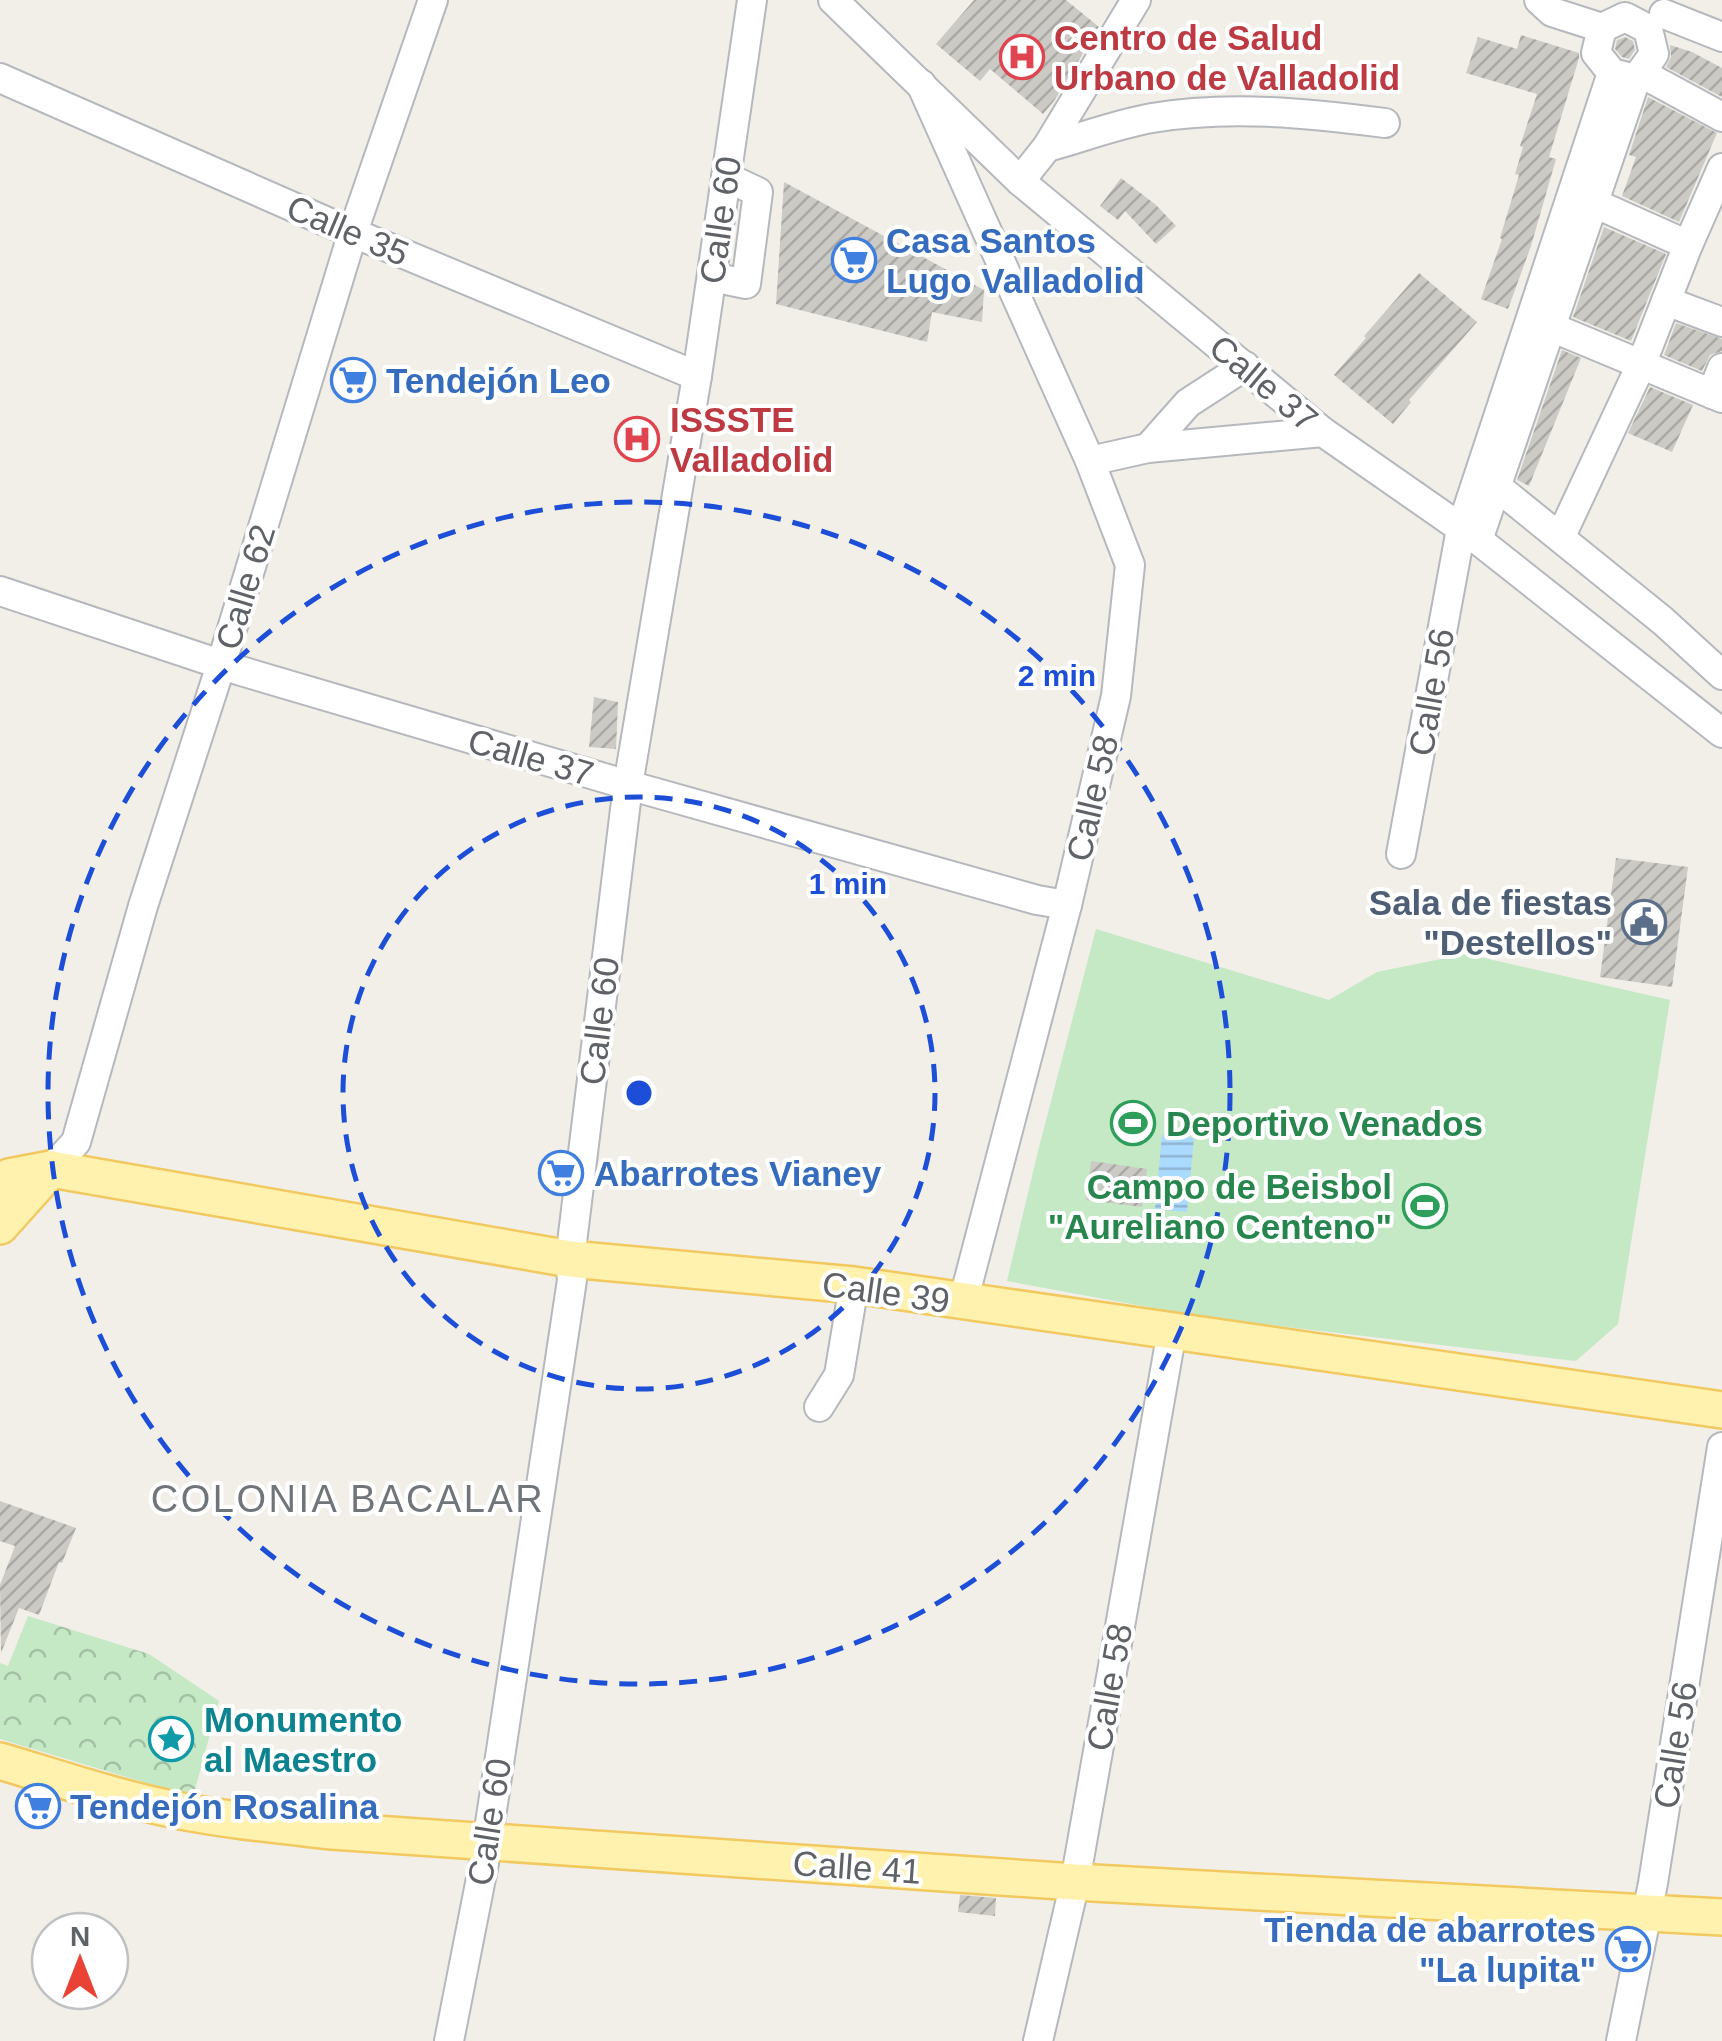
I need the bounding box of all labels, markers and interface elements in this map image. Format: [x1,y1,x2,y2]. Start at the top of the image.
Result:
place label: Centro de Salud Urbano de Valladolid [1054,18,1400,97]
hospital icon: Centro de Salud Urbano de Valladolid [999,34,1045,80]
street label: Calle 60 [692,154,748,286]
street label: Calle 35 [281,187,415,273]
place label: Casa Santos Lugo Valladolid [886,221,1145,300]
supermarket icon: Casa Santos Lugo Valladolid [831,237,877,283]
street label: Calle 37 [1202,327,1326,439]
supermarket icon: Tendejón Leo [330,357,376,403]
place label: Tendejón Leo [386,361,611,400]
place label: ISSSTE Valladolid [670,400,833,479]
hospital icon: ISSSTE Valladolid [614,416,660,462]
street label: Calle 62 [208,520,282,654]
street label: Calle 56 [1401,625,1461,759]
text: 2 min [1018,659,1096,692]
street label: Calle 37 [464,721,598,793]
street label: Calle 58 [1059,731,1125,865]
text: 1 min [809,867,887,900]
place label: Sala de fiestas "Destellos" [1369,883,1612,962]
public building icon: Sala de fiestas "Destellos" [1621,899,1667,945]
street label: Calle 60 [572,955,626,1087]
centre of rings [621,1075,657,1111]
sports icon: Deportivo Venados [1110,1100,1156,1146]
place label: Deportivo Venados [1166,1104,1483,1143]
supermarket icon: Abarrotes Vianey [538,1150,584,1196]
place label: Abarrotes Vianey [594,1154,882,1193]
place label: Campo de Beisbol "Aureliano Centeno" [1048,1167,1392,1246]
sports icon: Campo de Beisbol "Aureliano Centeno" [1402,1183,1448,1229]
street label: Calle 39 [820,1264,952,1320]
district label: COLONIA BACALAR [151,1478,545,1520]
street label: Calle 58 [1079,1620,1139,1754]
street label: Calle 56 [1646,1679,1704,1811]
place label: Monumento al Maestro [204,1700,402,1779]
place icon: Monumento al Maestro [148,1716,194,1762]
street label: Calle 60 [460,1756,518,1888]
supermarket icon: Tendejón Rosalina [15,1783,61,1829]
place label: Tendejón Rosalina [70,1787,379,1826]
street label: Calle 41 [792,1843,922,1891]
place label: Tienda de abarrotes "La lupita" [1264,1910,1596,1989]
north arrow [30,1911,130,2011]
text: N [70,1921,90,1952]
supermarket icon: Tienda de abarrotes "La lupita" [1605,1926,1651,1972]

